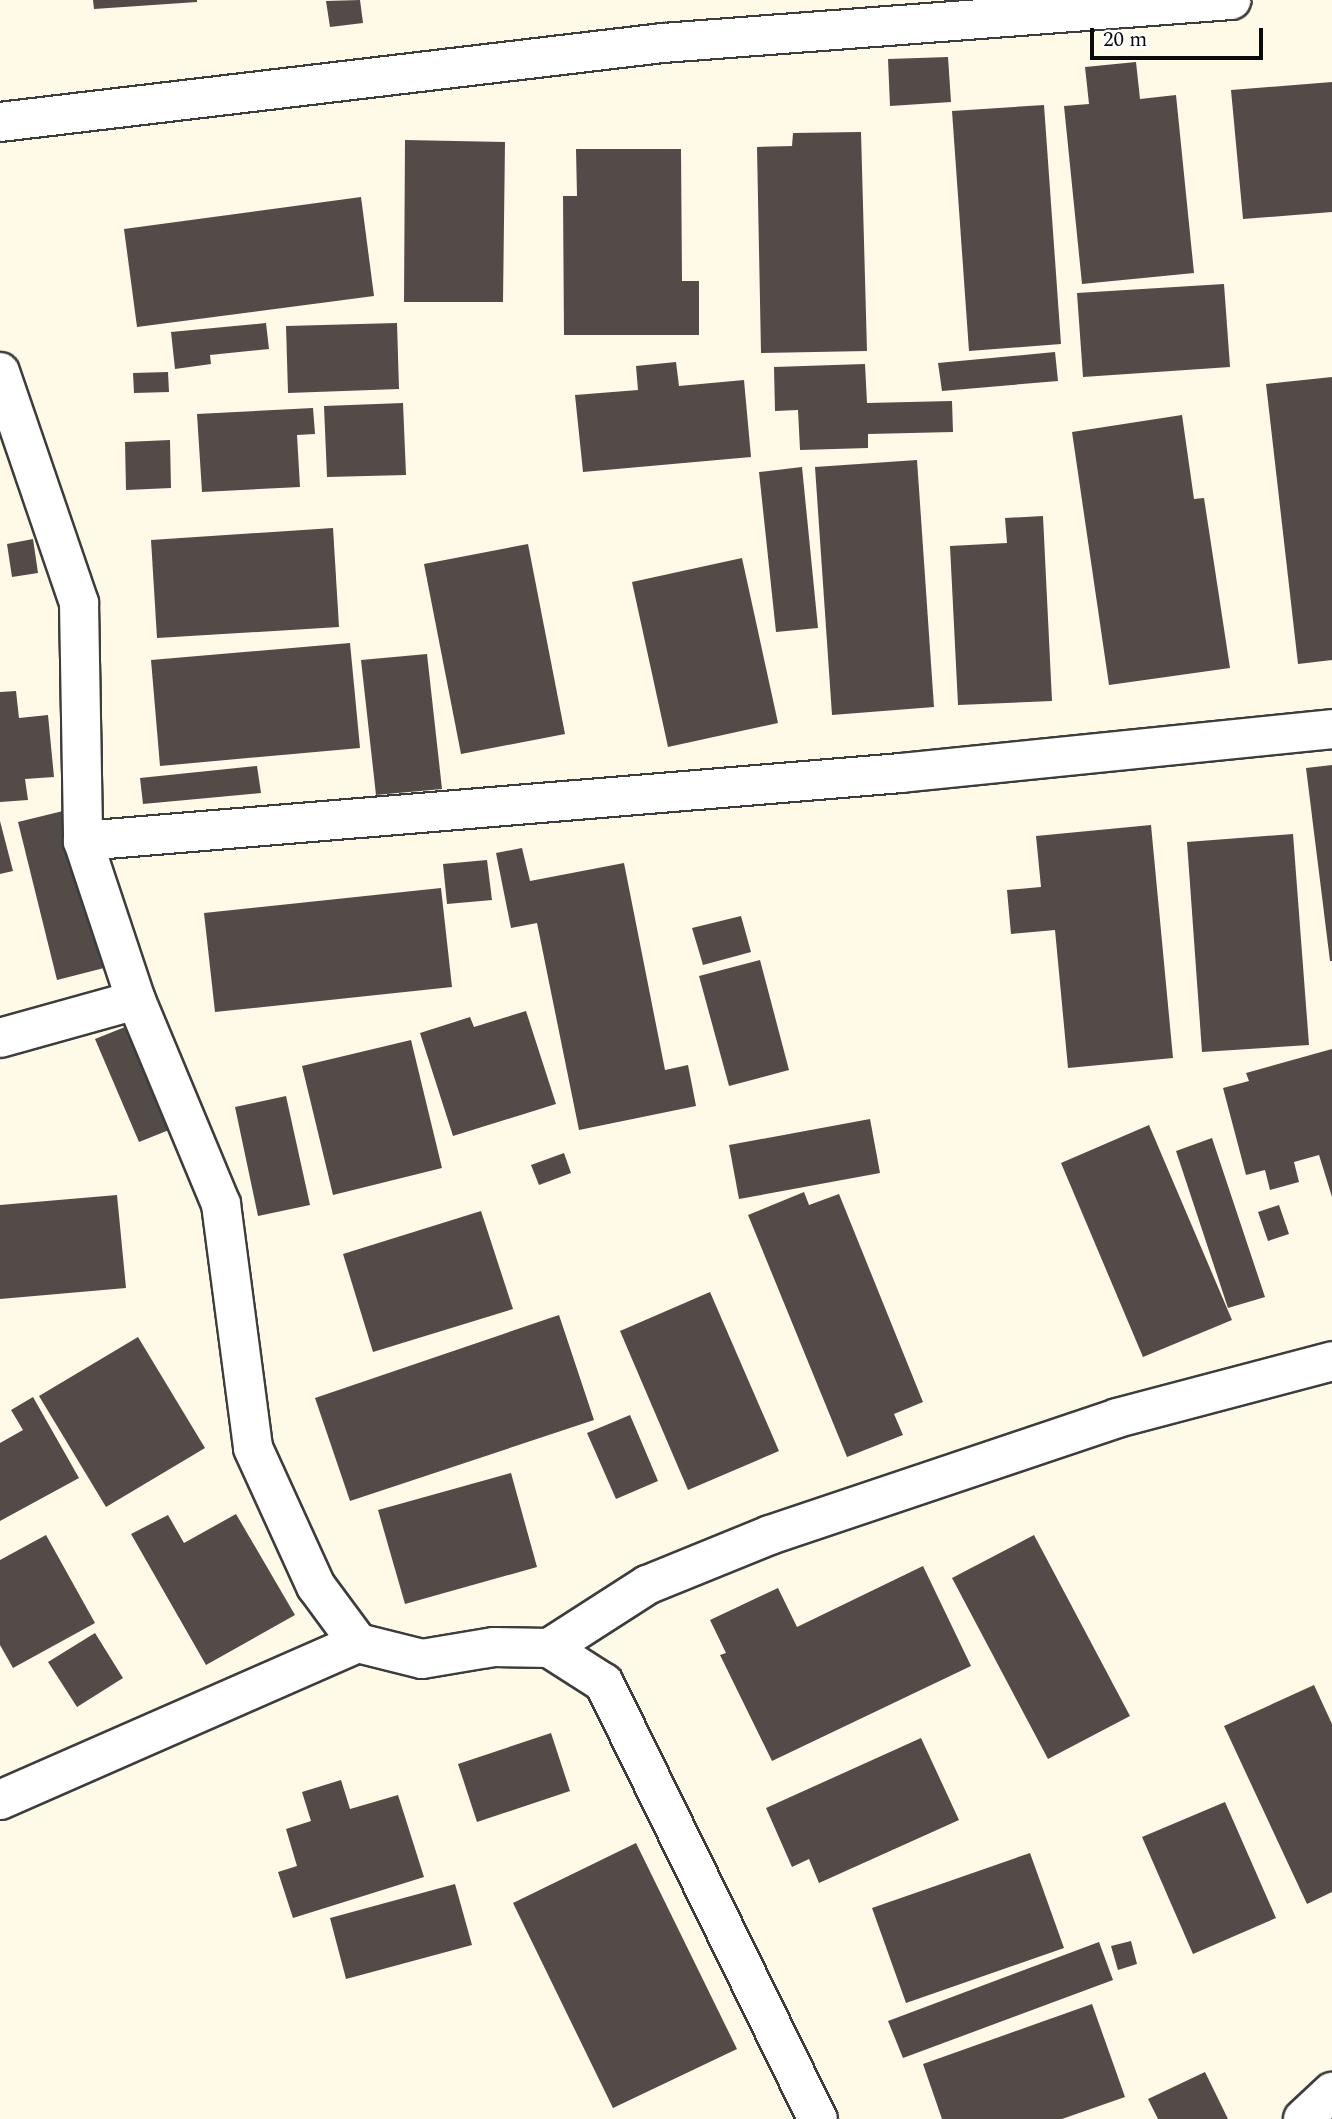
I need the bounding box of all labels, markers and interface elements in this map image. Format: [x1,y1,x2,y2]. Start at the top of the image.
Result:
scale bar [1094,14,1267,58]
text: 20 m [1103,24,1147,56]

